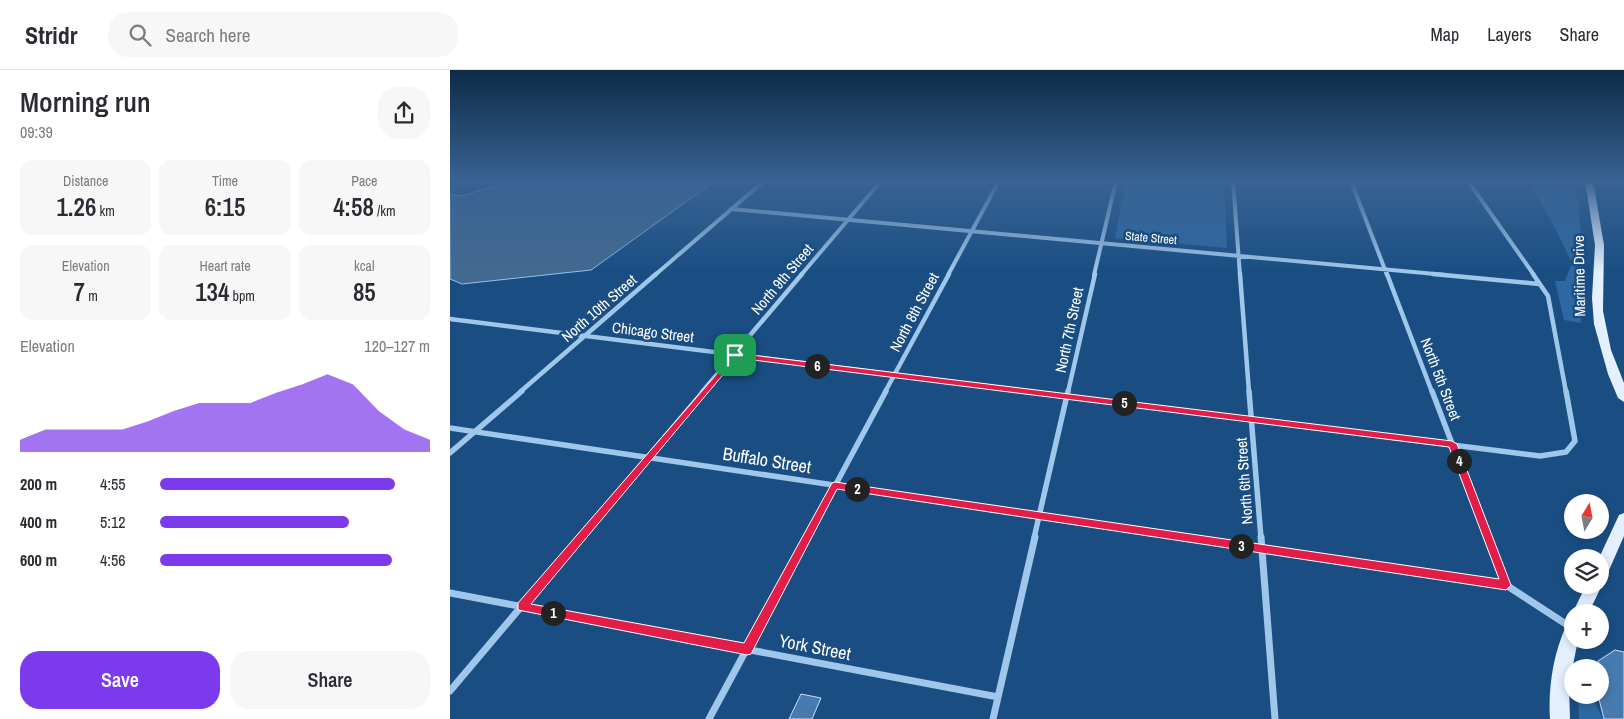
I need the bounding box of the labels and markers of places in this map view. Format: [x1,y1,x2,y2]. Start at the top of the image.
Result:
pin [714,334,756,376]
pin: 6 [804,354,830,378]
pin: 5 [1112,390,1136,416]
pin: 4 [1446,448,1472,474]
pin: 2 [844,476,870,502]
pin: 3 [1228,534,1254,558]
pin: 1 [540,600,566,626]

